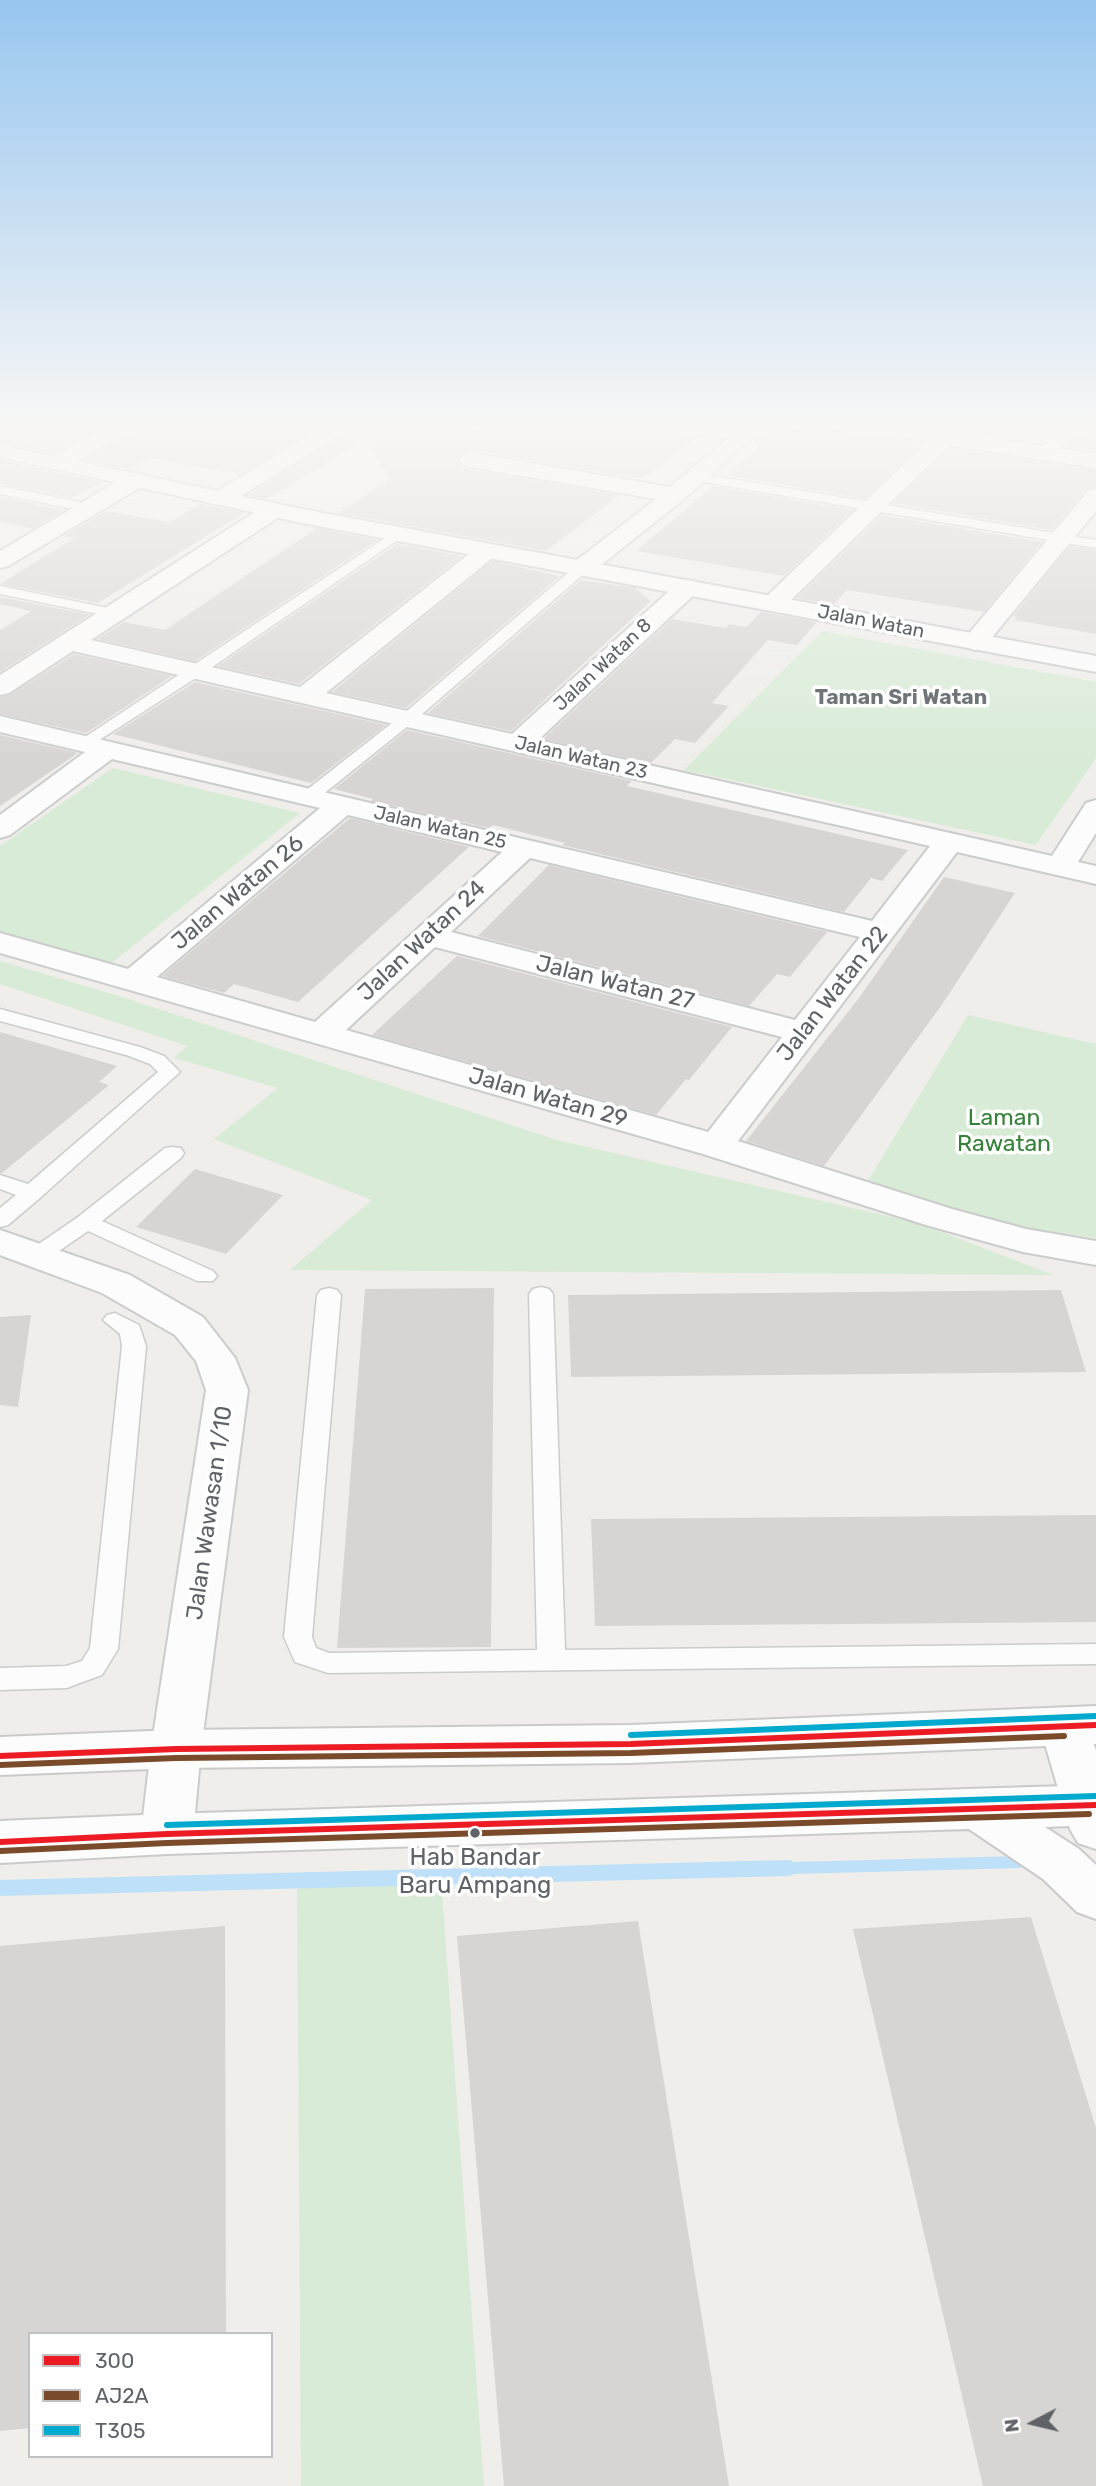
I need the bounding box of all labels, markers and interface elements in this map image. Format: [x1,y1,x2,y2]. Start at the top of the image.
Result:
street label: Jalan Watan [816,600,926,644]
street label: Jalan Watan 8 [549,614,657,716]
district label: Taman Sri Watan [815,685,987,711]
street label: Jalan Watan 23 [512,732,650,784]
street label: Jalan Watan 25 [371,802,509,854]
street label: Jalan Watan 26 [166,830,310,956]
street label: Jalan Watan 24 [352,875,492,1007]
street label: Jalan Watan 22 [772,921,894,1067]
street label: Jalan Watan 27 [533,950,697,1016]
street label: Jalan Watan 29 [465,1062,631,1134]
park label: Laman Rawatan [957,1104,1051,1158]
street label: Jalan Wawasan 1/10 [181,1404,239,1622]
marker: Hab Bandar Baru Ampang [468,1826,482,1840]
place label: Hab Bandar Baru Ampang [399,1844,551,1900]
legend [28,2332,273,2458]
text: 300 [95,2348,134,2373]
text: AJ2A [95,2383,149,2408]
north arrow [998,2388,1068,2458]
text: N [999,2417,1024,2434]
text: T305 [95,2418,146,2443]

